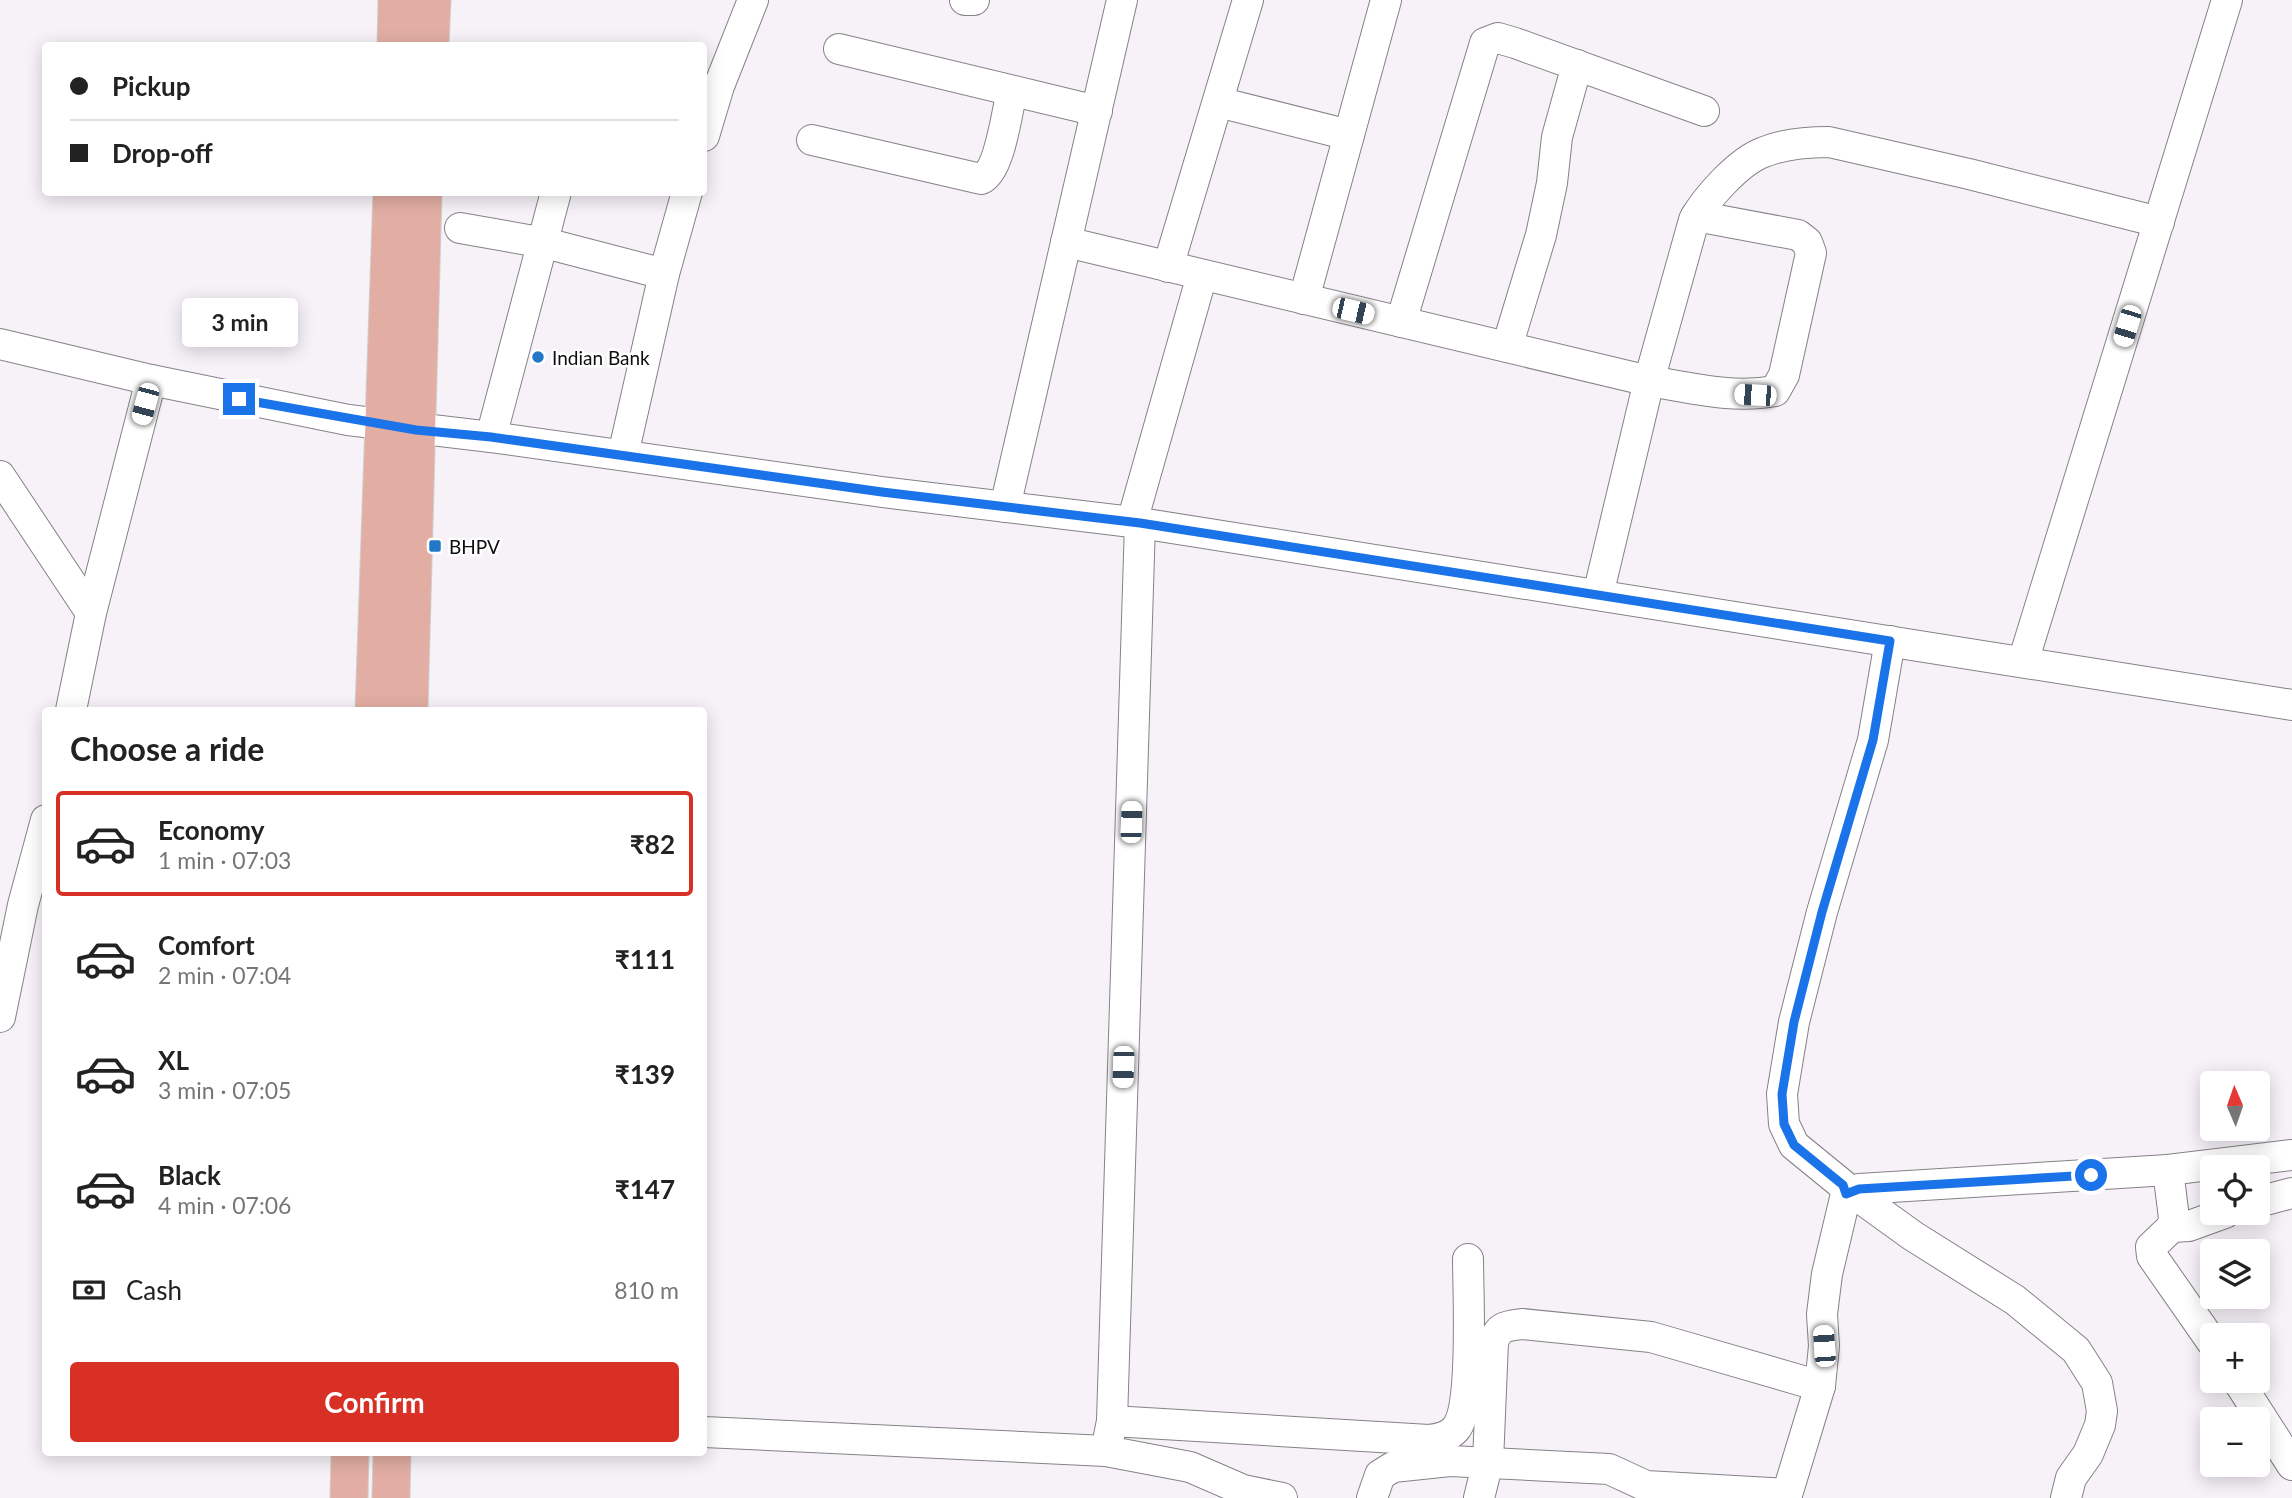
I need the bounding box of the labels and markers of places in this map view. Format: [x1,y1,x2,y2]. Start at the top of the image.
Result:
place label: Indian Bank [552,346,650,369]
marker: Indian Bank [530,349,546,365]
place label: BHPV [449,535,500,558]
marker: BHPV [427,538,443,554]

